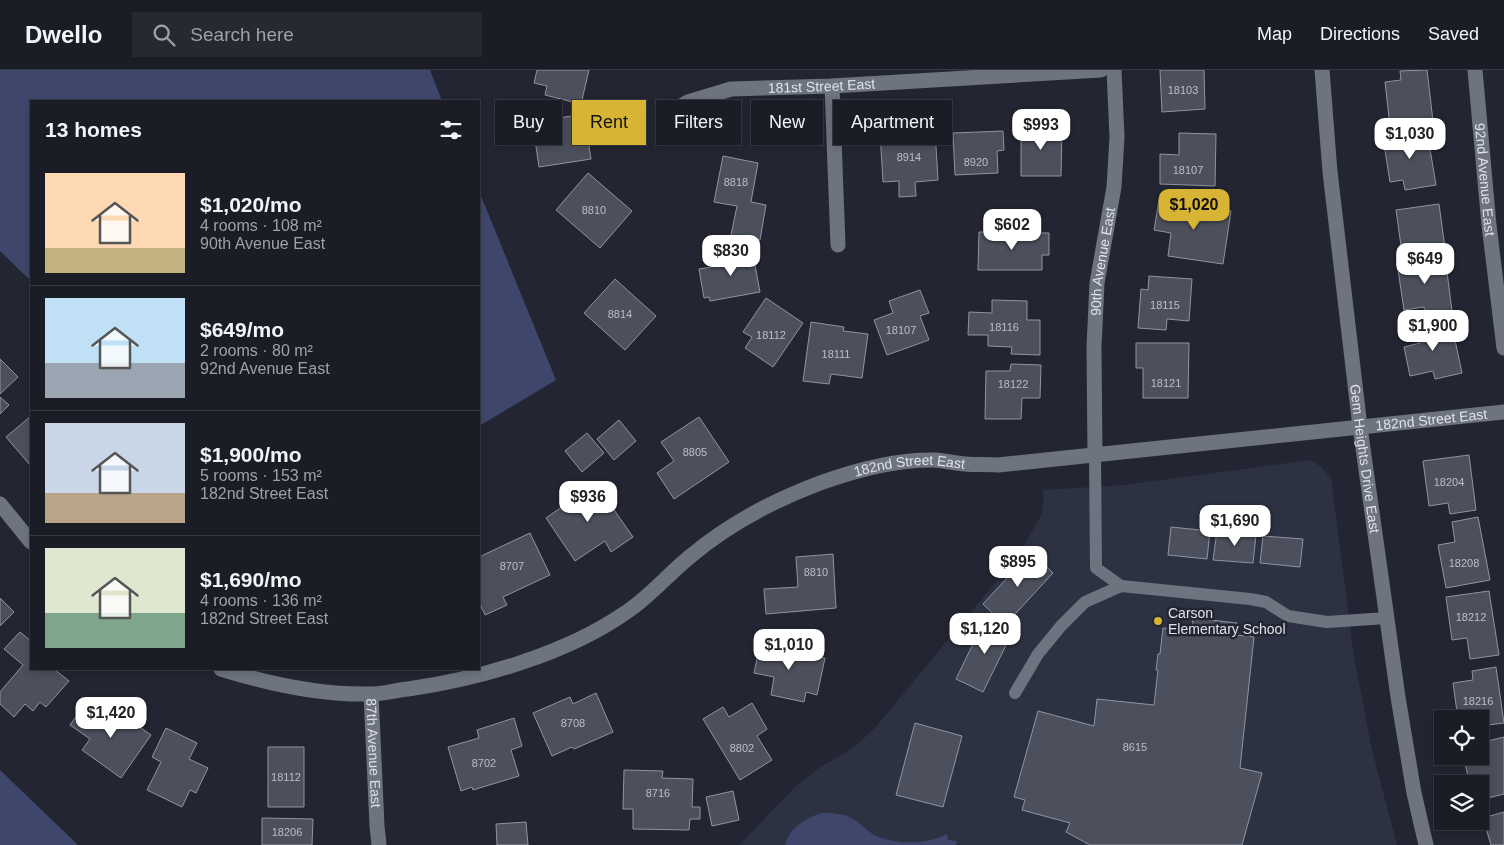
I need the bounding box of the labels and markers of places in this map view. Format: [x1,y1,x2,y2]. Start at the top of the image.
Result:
pin: $993 [1011,108,1071,151]
pin: $1,030 [1369,118,1451,160]
pin: $1,020 [1153,189,1235,231]
pin: $602 [982,208,1042,251]
pin: $830 [701,234,761,277]
pin: $649 [1395,242,1455,285]
pin: $1,900 [1392,310,1474,352]
pin: $936 [558,480,618,523]
pin: $1,690 [1194,504,1276,547]
pin: $895 [988,546,1048,588]
place label: Carson Elementary School [1168,605,1286,637]
pin: $1,120 [944,612,1026,655]
marker: Carson Elementary School [1152,615,1164,627]
pin: $1,010 [748,628,830,671]
pin: $1,420 [70,696,152,739]

